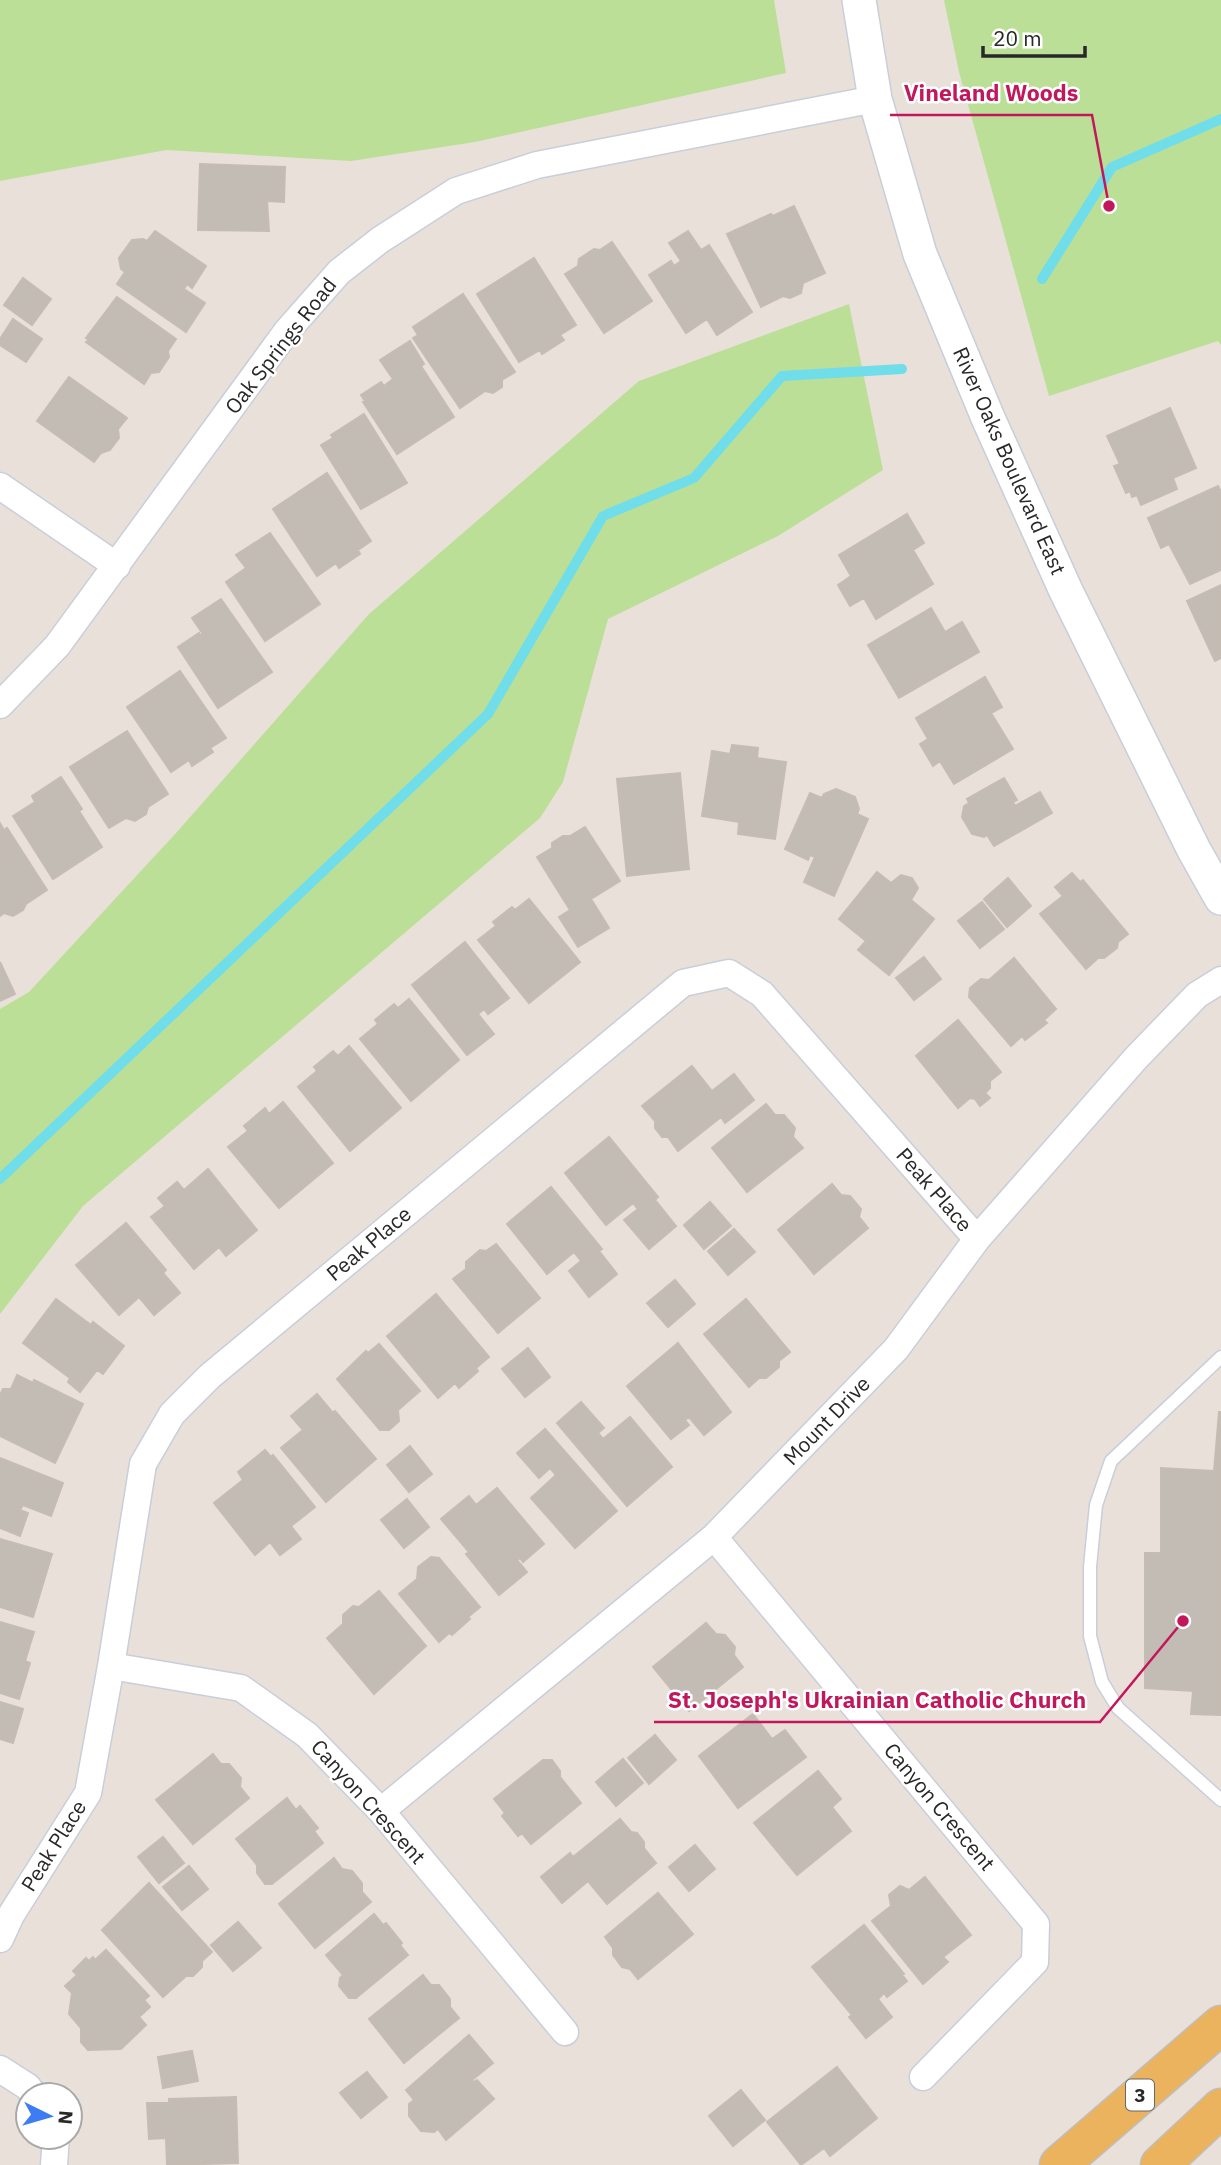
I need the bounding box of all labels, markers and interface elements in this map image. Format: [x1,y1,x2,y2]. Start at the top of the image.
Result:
scale bar [983,14,1084,58]
text: 20 m [993,24,1042,52]
callout: Vineland Woods [890,71,1092,115]
text: Vineland Woods [904,77,1078,107]
street label: Oak Springs Road [218,271,342,419]
street label: River Oaks Boulevard East [947,342,1073,579]
street label: Peak Place [890,1141,979,1237]
street label: Peak Place [320,1200,417,1287]
street label: Mount Drive [777,1370,876,1471]
callout: St. Joseph's Ukrainian Catholic Church [654,1678,1100,1722]
text: St. Joseph's Ukrainian Catholic Church [668,1684,1086,1714]
street label: Canyon Crescent [305,1733,432,1870]
street label: Canyon Crescent [878,1737,1001,1876]
street label: Peak Place [14,1795,92,1896]
road number: 3 [1126,2080,1154,2110]
north arrow [14,2081,84,2151]
text: N [53,2110,78,2125]

